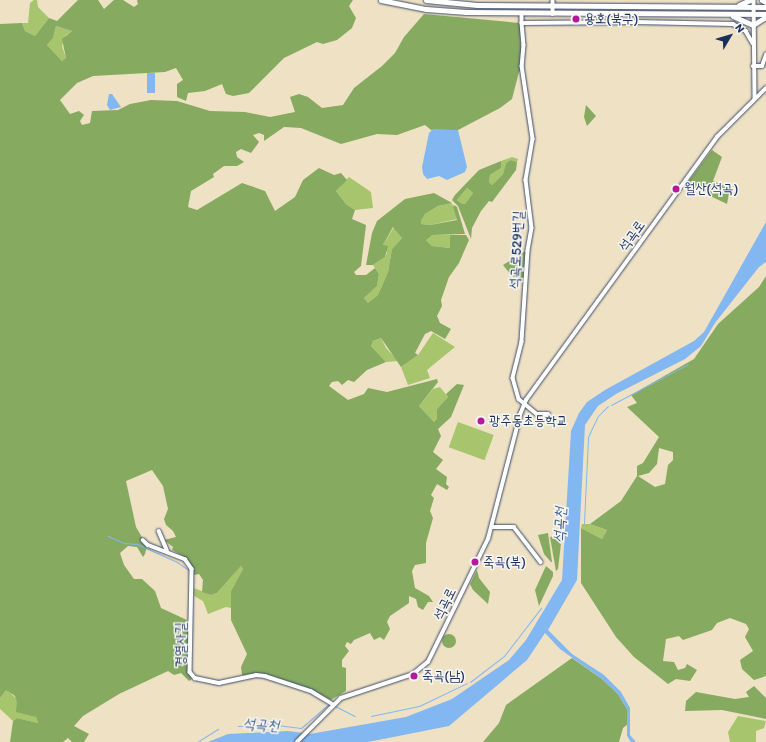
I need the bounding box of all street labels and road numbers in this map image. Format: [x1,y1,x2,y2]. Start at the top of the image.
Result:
street label: 석곡로529번길 [507,210,527,290]
street label: 석곡로 [615,217,649,255]
street label: 석곡로 [430,585,460,623]
street label: 경열사길 [173,622,189,668]

